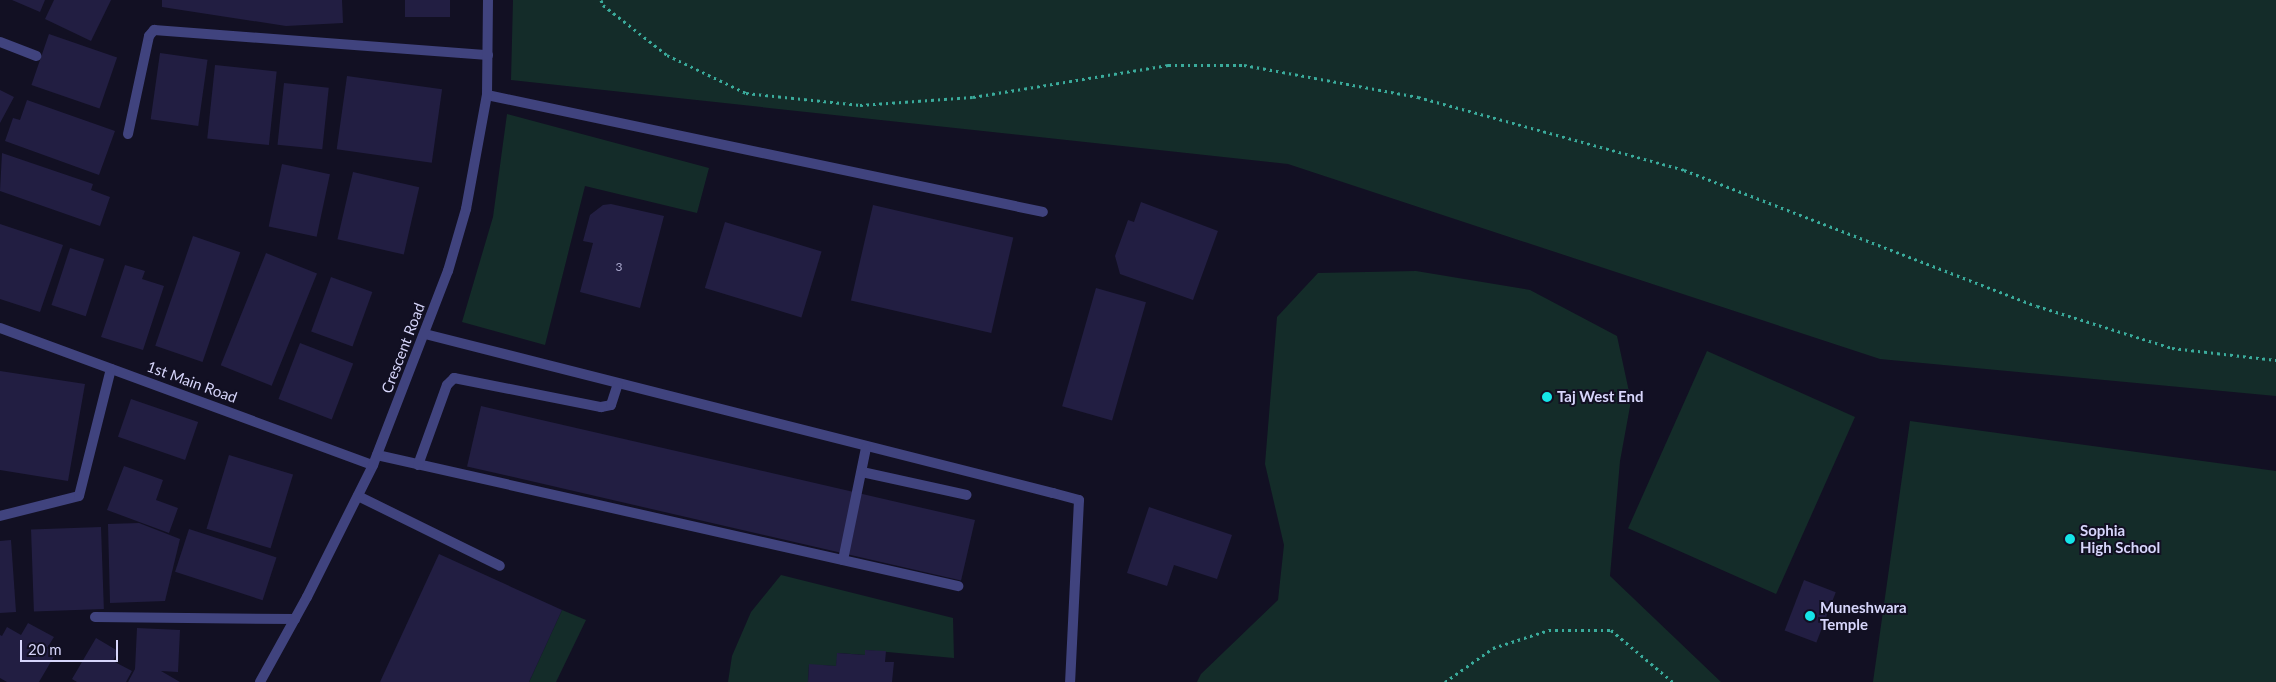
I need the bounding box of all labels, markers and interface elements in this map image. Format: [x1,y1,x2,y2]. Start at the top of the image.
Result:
house number: 3 [616,260,622,274]
street label: Crescent Road [378,300,428,396]
street label: 1st Main Road [144,357,240,407]
place label: Taj West End [1557,388,1644,406]
marker: Taj West End [1541,391,1553,403]
place label: Sophia High School [2080,521,2160,556]
marker: Sophia High School [2064,533,2076,545]
place label: Muneshwara Temple [1820,598,1907,633]
marker: Muneshwara Temple [1804,610,1816,622]
scale bar [22,630,120,662]
text: 20 m [28,640,62,658]

